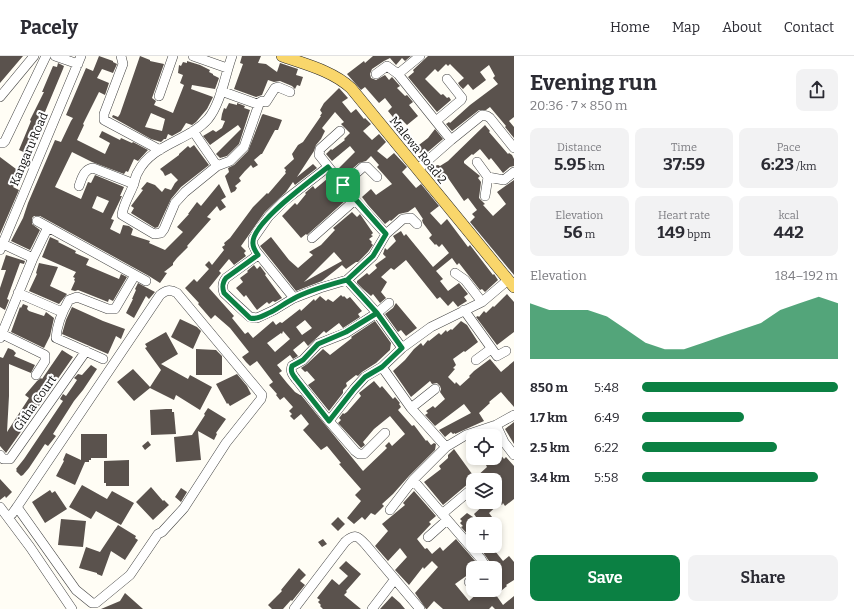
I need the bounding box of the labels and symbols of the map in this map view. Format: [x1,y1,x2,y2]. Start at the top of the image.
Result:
street label: Kangaru Road [7,110,51,188]
street label: Malewa Road 2 [387,114,449,186]
pin [326,168,360,202]
street label: Githa Court [11,372,60,433]

